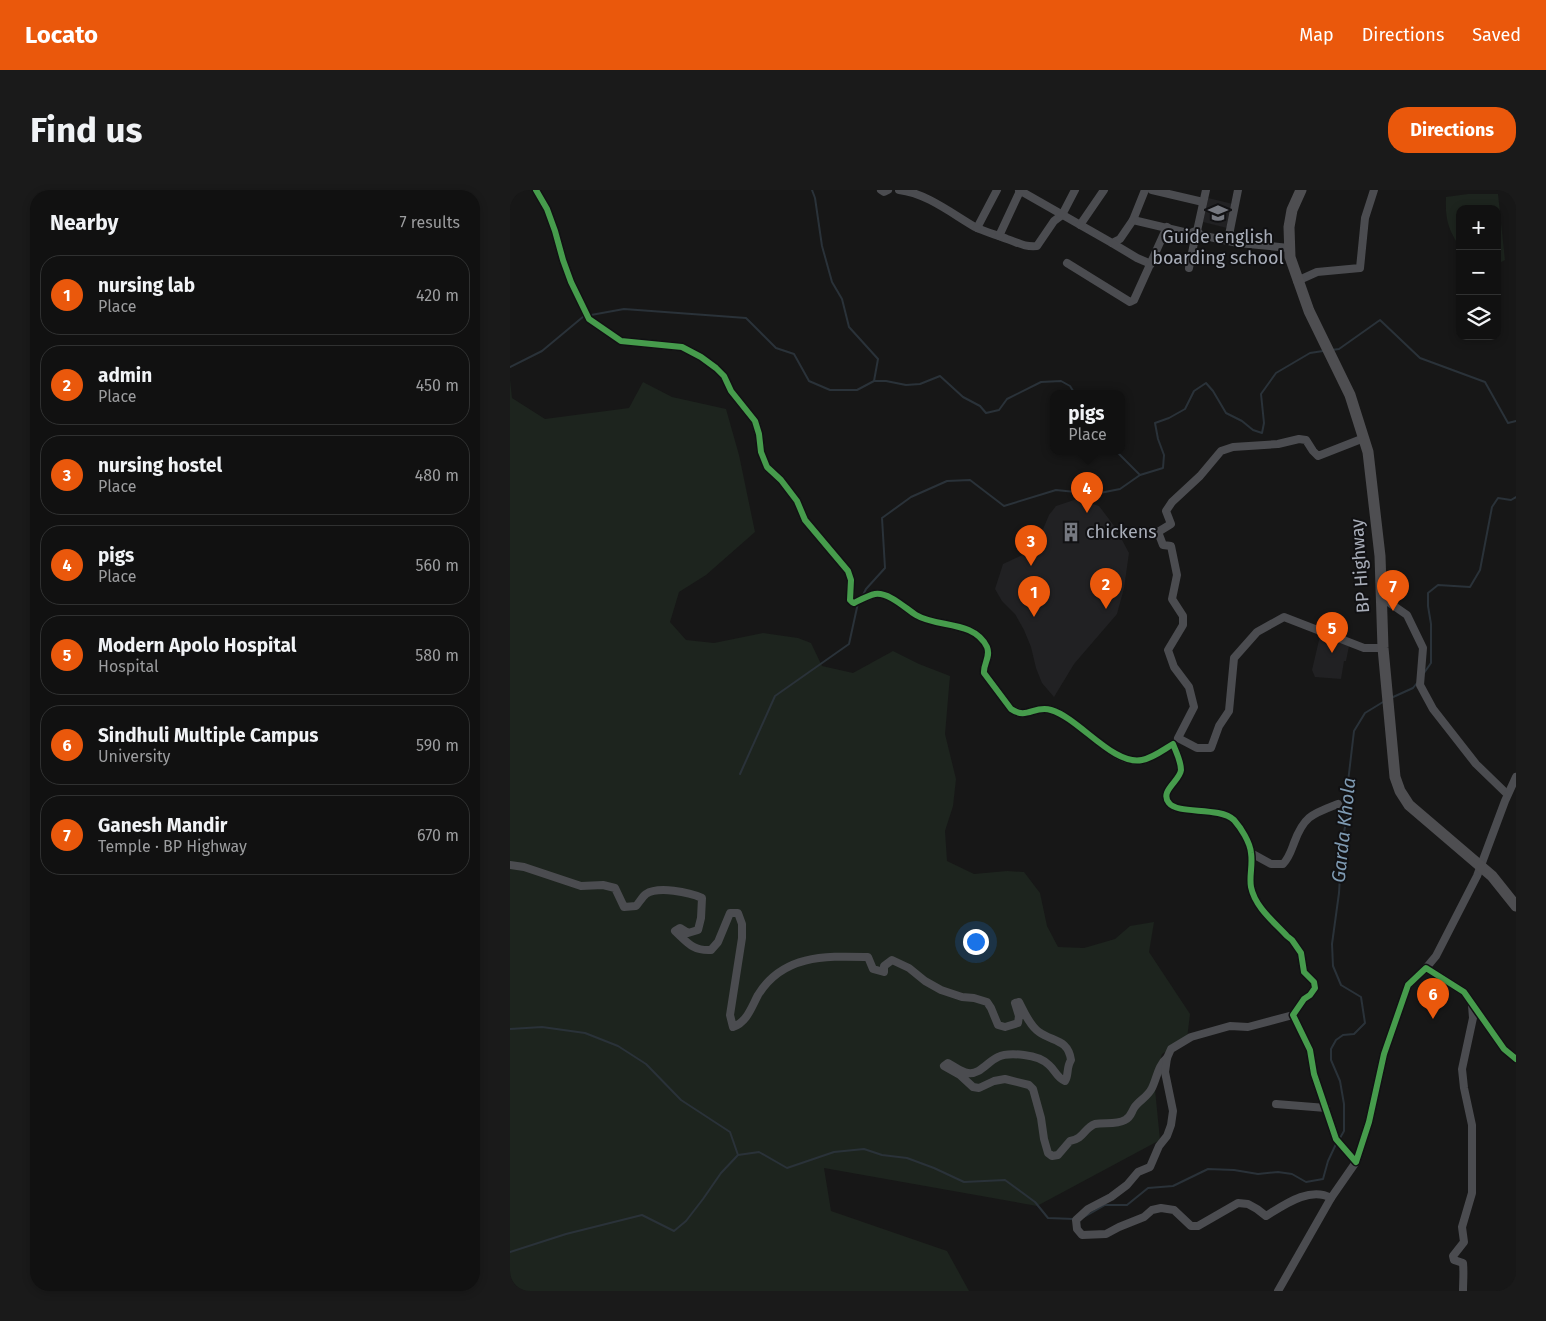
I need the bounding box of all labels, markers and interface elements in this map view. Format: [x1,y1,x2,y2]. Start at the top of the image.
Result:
text: Locato [25,21,98,49]
text: Map [1299,24,1334,46]
text: Directions [1362,24,1444,46]
text: Saved [1472,24,1521,46]
button: Directions [1388,107,1516,153]
text: Find us [30,109,142,151]
school or university icon: Guide english boarding school [1207,202,1229,224]
map controls [1456,205,1501,340]
button: + [1456,205,1501,250]
text: Nearby [50,210,118,236]
text: 7 results [400,213,460,232]
place label: Guide english boarding school [1152,226,1284,269]
button: − [1456,250,1501,295]
text: nursing lab [98,274,195,297]
text: 1 [63,286,71,305]
text: 420 m [416,286,459,305]
button: layers [1456,295,1501,340]
text: Place [98,297,137,316]
text: admin [98,364,152,387]
text: 2 [63,376,71,395]
text: 450 m [416,376,459,395]
text: Place [98,387,137,406]
popup [1050,390,1125,455]
text: pigs [1068,402,1104,425]
text: Place [1068,425,1107,444]
text: nursing hostel [98,454,222,477]
text: 3 [63,466,71,485]
text: 480 m [415,466,459,485]
pin: 4 [1071,472,1103,513]
text: Place [98,477,137,496]
street label: BP Highway [1346,518,1374,614]
building icon: chickens [1060,521,1082,543]
place label: chickens [1086,521,1157,543]
pin: 3 [1015,525,1047,566]
text: pigs [98,544,134,567]
text: 4 [62,556,72,575]
text: 560 m [416,556,459,575]
text: Place [98,567,137,586]
pin: 2 [1090,568,1122,609]
pin: 7 [1377,570,1409,611]
pin: 1 [1018,576,1050,617]
pin: 5 [1316,612,1348,653]
text: Modern Apolo Hospital [98,634,296,657]
text: 5 [63,646,71,665]
text: 580 m [415,646,459,665]
text: Hospital [98,657,159,676]
text: Sindhuli Multiple Campus [98,724,319,747]
text: 6 [62,736,72,755]
text: 590 m [416,736,459,755]
text: University [98,747,171,766]
water label: Garda Khola [1327,776,1360,884]
text: Ganesh Mandir [98,814,227,837]
text: 7 [63,826,71,845]
text: 670 m [417,826,459,845]
text: Temple · BP Highway [98,837,247,856]
your location [963,929,989,955]
pin: 6 [1417,978,1449,1019]

